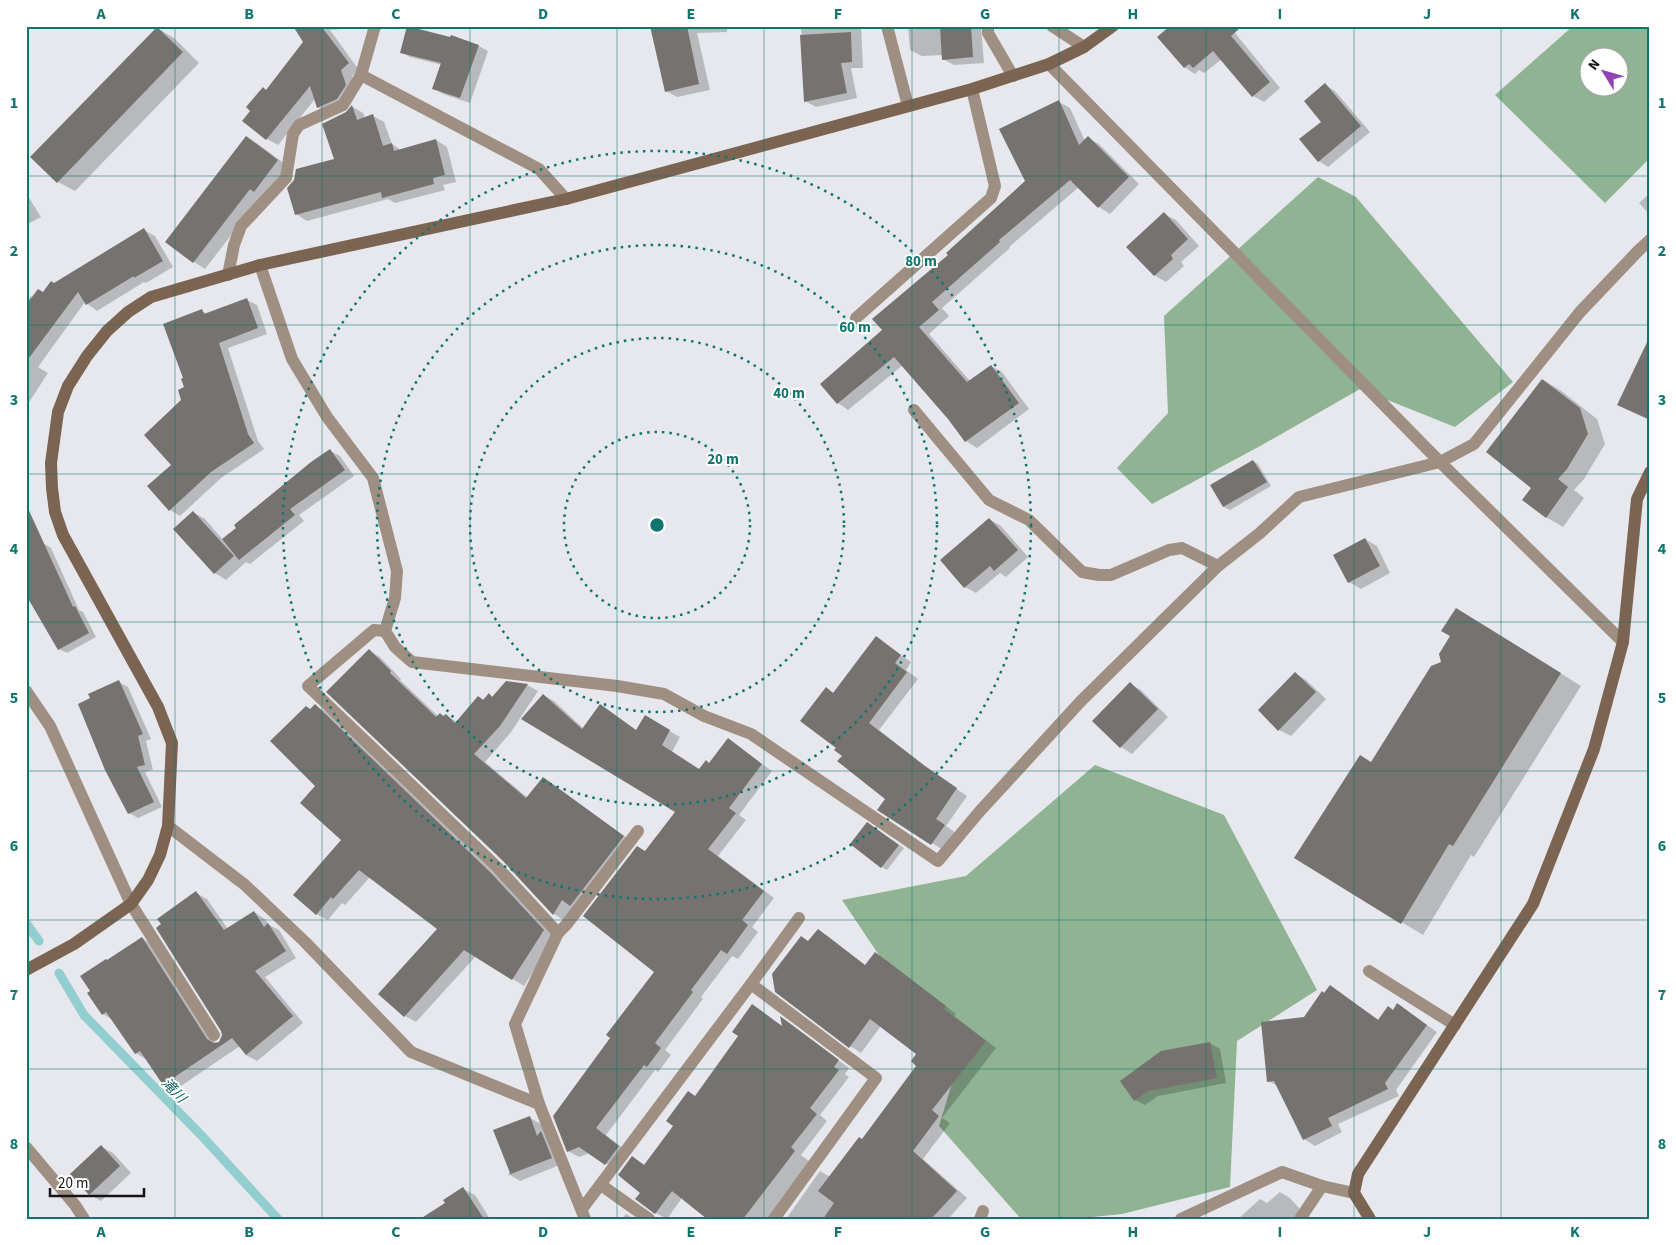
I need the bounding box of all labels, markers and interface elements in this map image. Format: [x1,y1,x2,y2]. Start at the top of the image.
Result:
text: A [95,3,106,25]
text: B [244,3,254,25]
text: C [391,3,401,25]
text: D [538,3,548,25]
text: E [687,3,695,25]
text: F [834,3,842,25]
text: G [980,3,990,25]
text: H [1128,3,1138,25]
text: I [1278,3,1282,25]
text: J [1423,3,1431,25]
text: K [1570,3,1580,25]
north arrow [1578,48,1628,98]
text: N [1584,55,1605,75]
text: 1 [10,92,18,114]
text: 1 [1658,92,1666,114]
text: 2 [10,240,18,262]
text: 2 [1658,240,1666,262]
text: 80 m [905,251,937,272]
text: 60 m [839,317,871,338]
text: 40 m [773,383,805,404]
text: 3 [10,389,18,411]
text: 3 [1658,389,1666,411]
text: 20 m [707,449,739,470]
centre of rings [648,516,666,534]
text: 4 [10,538,19,560]
text: 4 [1658,538,1667,560]
text: 5 [10,687,18,709]
text: 5 [1658,687,1666,709]
text: 6 [10,835,18,857]
text: 6 [1658,835,1666,857]
text: 7 [10,984,18,1006]
text: 7 [1658,984,1666,1006]
water label: 滝川 [156,1074,192,1109]
text: 8 [10,1133,18,1155]
text: 8 [1658,1133,1666,1155]
scale bar [50,1165,144,1197]
text: 20 m [58,1173,88,1194]
text: A [95,1221,106,1243]
text: B [244,1221,254,1243]
text: C [391,1221,401,1243]
text: D [538,1221,548,1243]
text: E [687,1221,695,1243]
text: F [834,1221,842,1243]
text: G [980,1221,990,1243]
text: H [1128,1221,1138,1243]
text: I [1278,1221,1282,1243]
text: J [1423,1221,1431,1243]
text: K [1570,1221,1580,1243]

